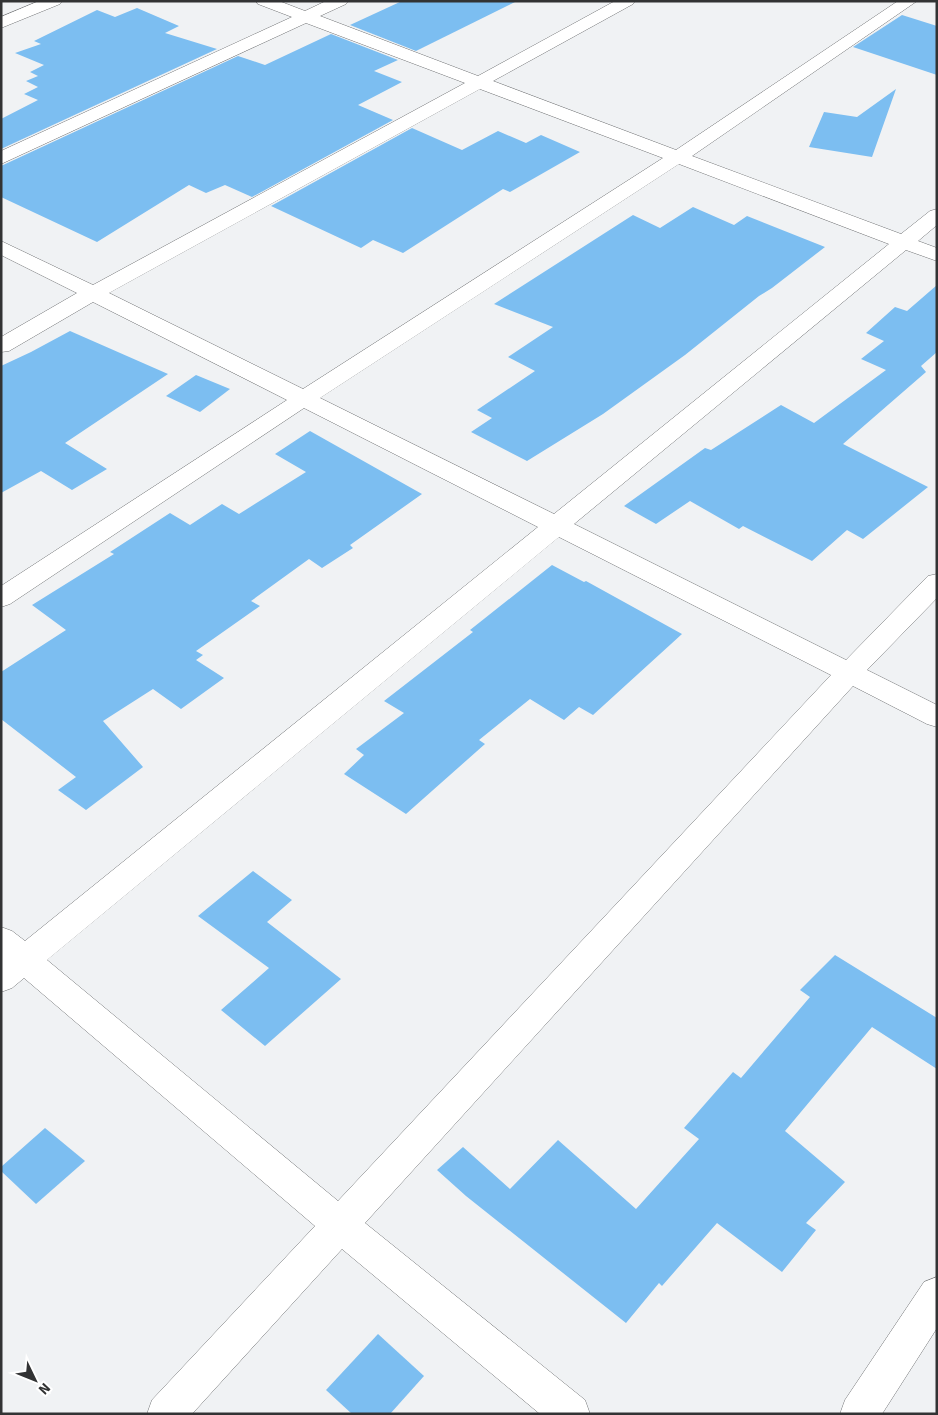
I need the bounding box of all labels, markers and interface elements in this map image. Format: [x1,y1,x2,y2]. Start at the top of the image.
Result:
north arrow [10,1355,60,1405]
text: N [35,1379,54,1398]

